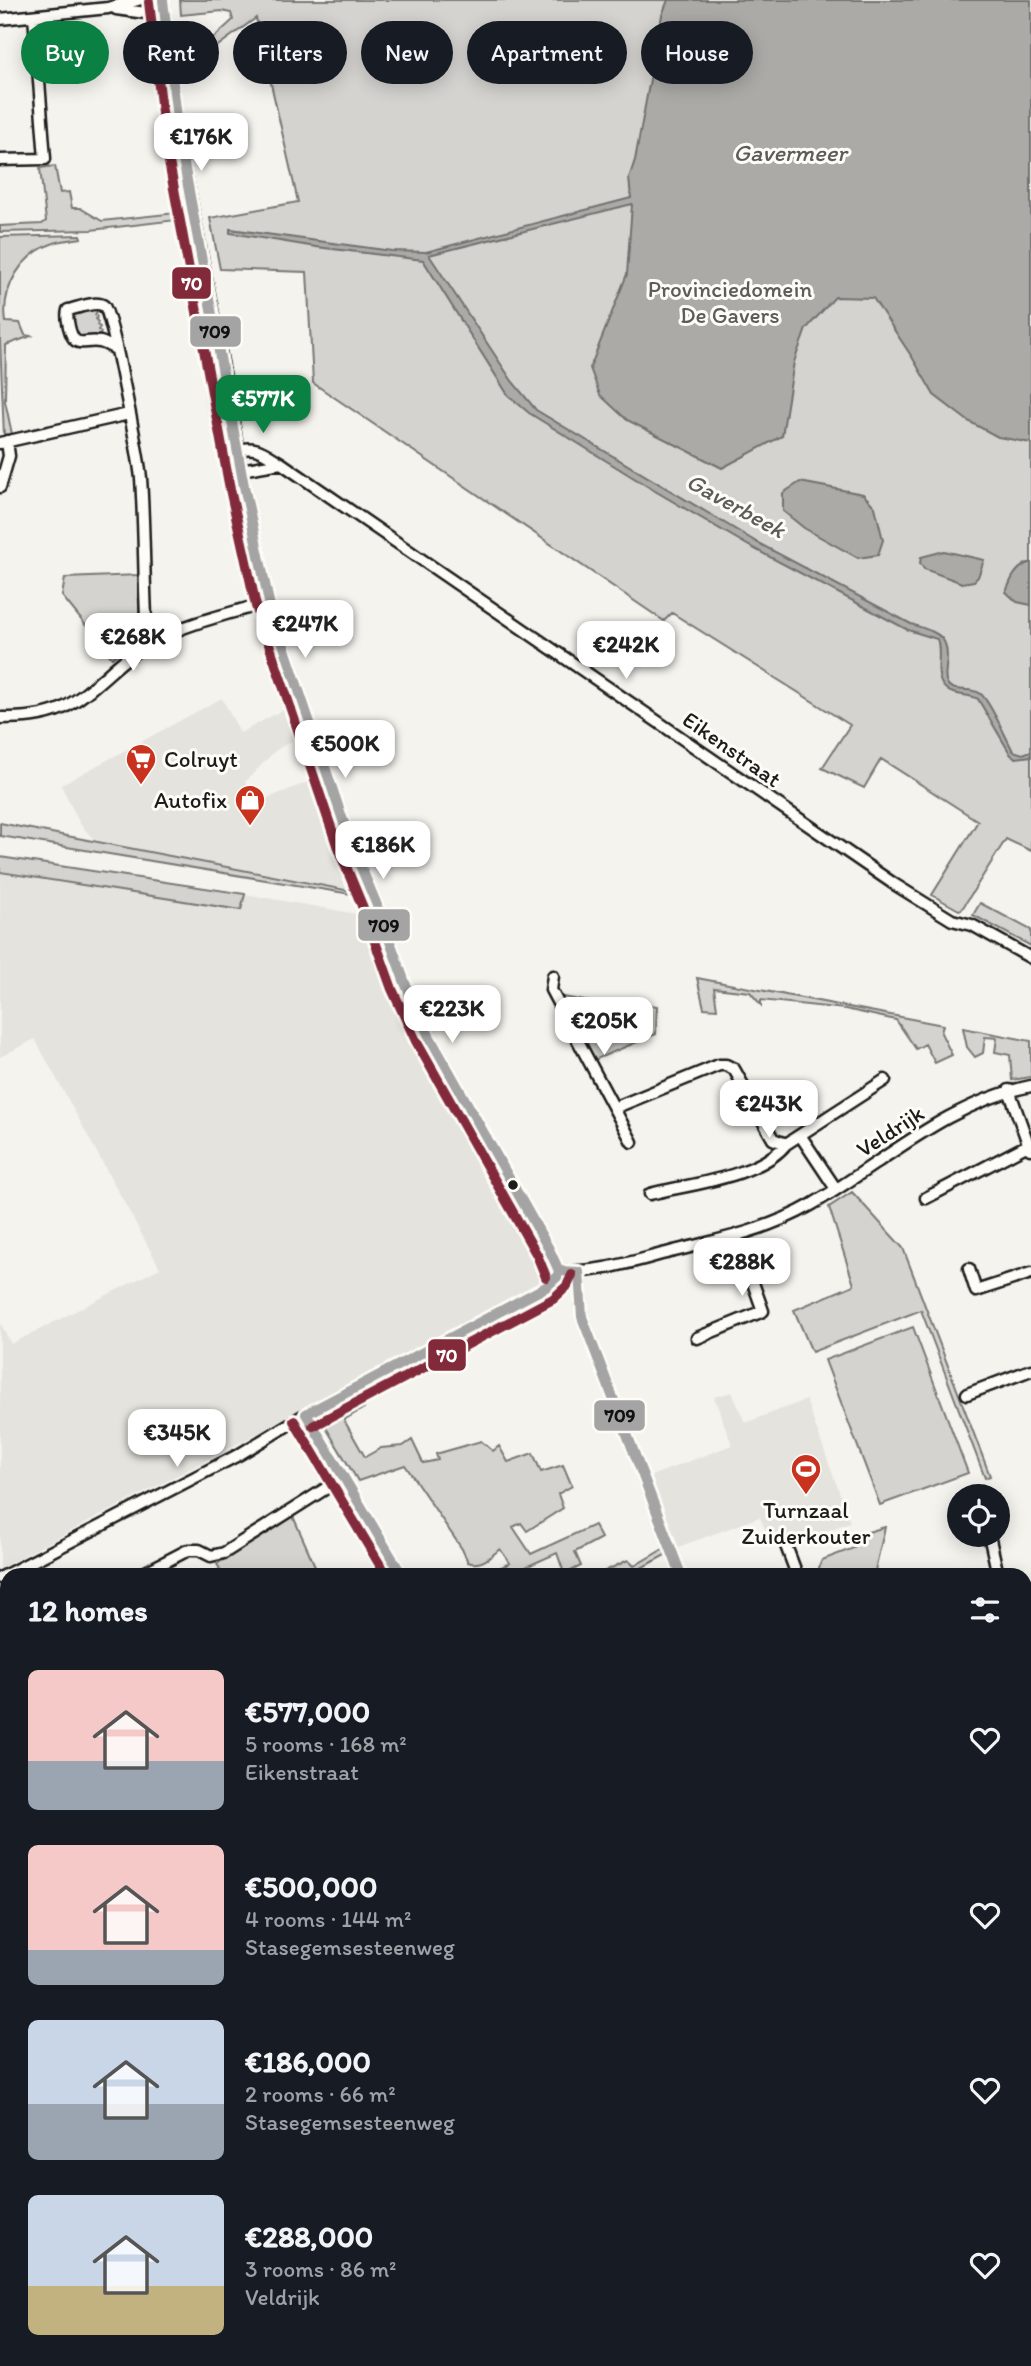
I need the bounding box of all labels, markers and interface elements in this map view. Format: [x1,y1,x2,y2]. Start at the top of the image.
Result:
chip: Buy [21,21,109,84]
chip: Rent [123,21,219,84]
chip: Filters [233,21,347,84]
chip: New [361,21,453,84]
chip: Apartment [467,21,627,84]
chip: House [641,21,753,84]
pin: €176K [152,114,250,173]
text: €176K [170,122,232,150]
water label: Gavermeer [733,138,849,167]
line badge: 70 [171,266,212,300]
text: 70 [180,272,203,295]
park label: Provinciedomein De Gavers [648,275,812,329]
line badge: 709 [189,315,242,348]
text: 709 [198,320,231,343]
pin: €577K [214,376,312,435]
text: €577K [232,384,294,412]
water label: Gaverbeek [682,466,792,545]
pin: €247K [256,600,354,660]
text: €247K [272,609,338,637]
pin: €268K [84,614,182,673]
text: €268K [101,622,165,650]
pin: €242K [577,622,675,681]
text: €242K [593,630,659,658]
street label: Eikenstraat [677,705,787,793]
pin: €500K [296,720,394,780]
text: €500K [311,729,379,757]
supermarket icon: Colruyt [124,742,158,786]
place label: Colruyt [164,745,238,773]
shop icon: Autofix [233,783,267,827]
place label: Autofix [154,786,227,814]
pin: €186K [334,822,432,881]
text: €186K [351,830,415,858]
line badge: 709 [357,908,411,942]
text: 709 [367,914,400,937]
pin: €223K [403,986,501,1045]
text: €223K [420,994,484,1022]
pin: €205K [555,998,653,1057]
text: €205K [571,1006,637,1034]
pin: €243K [720,1080,818,1140]
text: €243K [736,1089,802,1117]
street label: Veldrijk [851,1099,929,1163]
unlabelled marker [506,1178,520,1192]
pin: €288K [693,1238,791,1298]
text: €288K [709,1247,775,1275]
line badge: 70 [427,1338,467,1372]
text: 70 [435,1344,458,1367]
line badge: 709 [593,1399,646,1432]
text: 709 [603,1404,636,1427]
pin: €345K [128,1410,226,1469]
text: €345K [144,1418,210,1446]
sports icon: Turnzaal Zuiderkouter [789,1452,823,1496]
map controls [947,1484,1010,1547]
button: locate [947,1484,1010,1547]
place label: Turnzaal Zuiderkouter [742,1496,871,1550]
icon: filters [966,1591,1004,1629]
text: 12 homes [28,1592,148,1629]
text: €577,000 [245,1693,370,1730]
icon: home [84,1698,168,1782]
icon: heart [966,1721,1004,1759]
text: 5 rooms · 168 m² [245,1730,407,1758]
text: Eikenstraat [245,1758,359,1786]
text: €500,000 [245,1868,377,1905]
icon: home [84,1873,168,1957]
icon: heart [966,1896,1004,1934]
text: 4 rooms · 144 m² [245,1905,411,1933]
text: Stasegemsesteenweg [245,1933,455,1961]
text: €186,000 [245,2043,371,2080]
icon: home [84,2048,168,2132]
icon: heart [966,2071,1004,2109]
text: 2 rooms · 66 m² [245,2080,396,2108]
text: Stasegemsesteenweg [245,2108,455,2136]
text: €288,000 [245,2218,373,2255]
icon: home [84,2223,168,2307]
icon: heart [966,2246,1004,2284]
text: 3 rooms · 86 m² [245,2255,397,2283]
text: Veldrijk [245,2283,320,2311]

